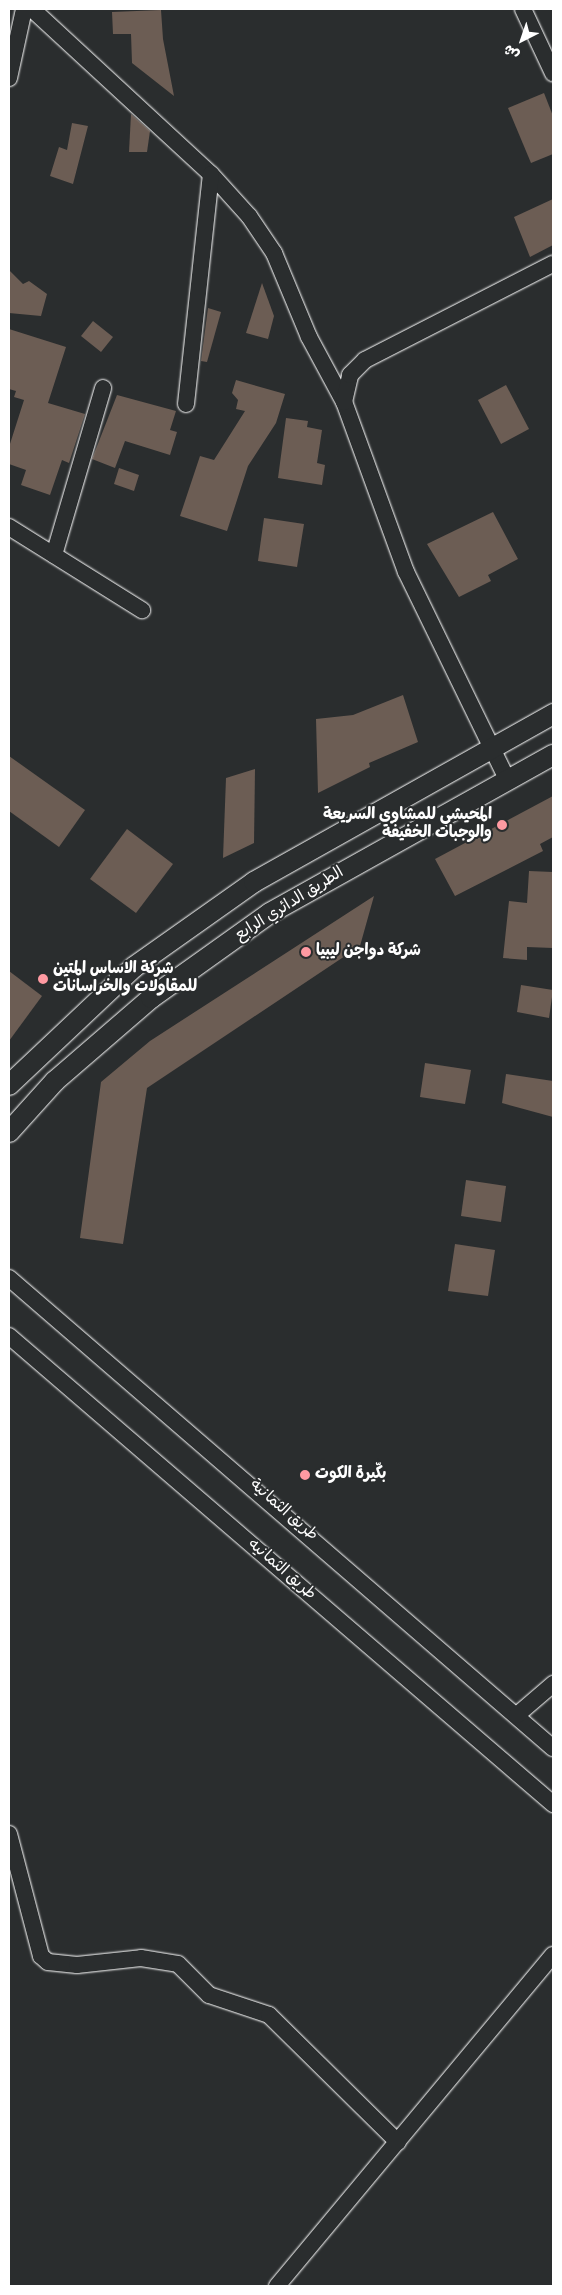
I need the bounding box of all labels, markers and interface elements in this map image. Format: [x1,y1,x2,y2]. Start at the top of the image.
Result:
north arrow [497,15,547,65]
text: ش [500,39,525,64]
place label: المحيشي للمشاوي السريعة والوجبات الخفيفة [323,806,492,844]
marker: المحيشي للمشاوي السريعة والوجبات الخفيفة [496,819,508,831]
street label: الطريق الدائري الرابع [232,864,348,946]
place label: شركة دواجن ليبيا [316,942,421,962]
marker: شركة دواجن ليبيا [300,946,312,958]
place label: شركة الاساس المتين للمقاولات والخراسانات [53,960,197,998]
marker: شركة الاساس المتين للمقاولات والخراسانات [37,973,49,985]
place label: بكّيرة الكوت [315,1465,386,1485]
marker: بكّيرة الكوت [299,1469,311,1481]
street label: طريق الثمانية [245,1476,321,1546]
street label: طريق الثمانيه [243,1535,319,1605]

